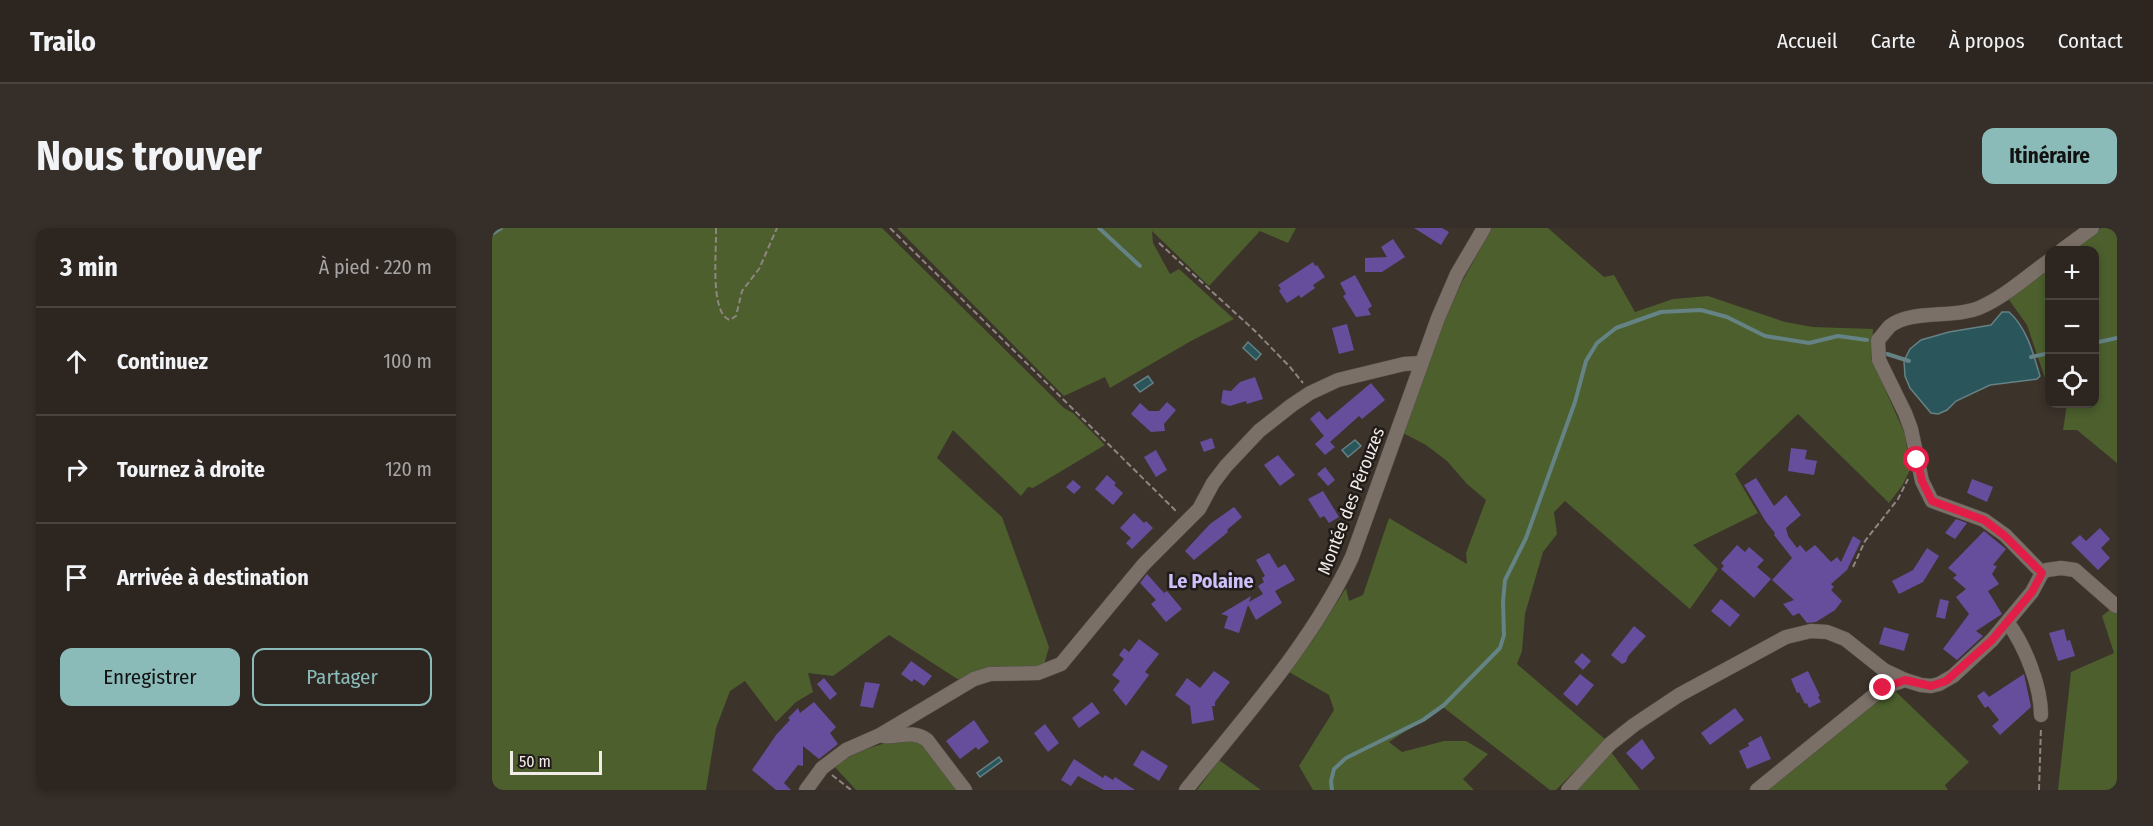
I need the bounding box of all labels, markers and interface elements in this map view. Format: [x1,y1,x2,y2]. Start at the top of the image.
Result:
text: Trailo [30,25,96,58]
text: Accueil [1777,28,1838,54]
text: Carte [1871,28,1916,54]
text: À propos [1949,28,2025,54]
text: Contact [2058,28,2123,54]
button: Itinéraire [1982,128,2117,184]
text: Nous trouver [36,131,262,181]
map controls [2045,246,2099,408]
button: + [2045,246,2099,300]
text: 3 min [60,252,118,283]
text: À pied · 220 m [319,255,432,279]
button: − [2045,300,2099,354]
icon: ahead [60,345,93,378]
text: Continuez [117,348,208,375]
text: 100 m [383,349,432,373]
button: locate [2045,354,2099,408]
street label: Montée des Pérouzes [1313,424,1389,578]
route start [1903,446,1929,472]
icon: right [60,453,93,486]
text: Tournez à droite [117,456,265,483]
text: 120 m [385,457,432,481]
icon: arrive [60,561,93,594]
text: Arrivée à destination [117,564,309,591]
district label: Le Polaine [1168,569,1254,593]
button: Enregistrer [60,648,240,706]
button: Partager [252,648,432,706]
route end [1869,674,1895,700]
scale bar [510,748,602,776]
text: 50 m [519,752,551,771]

